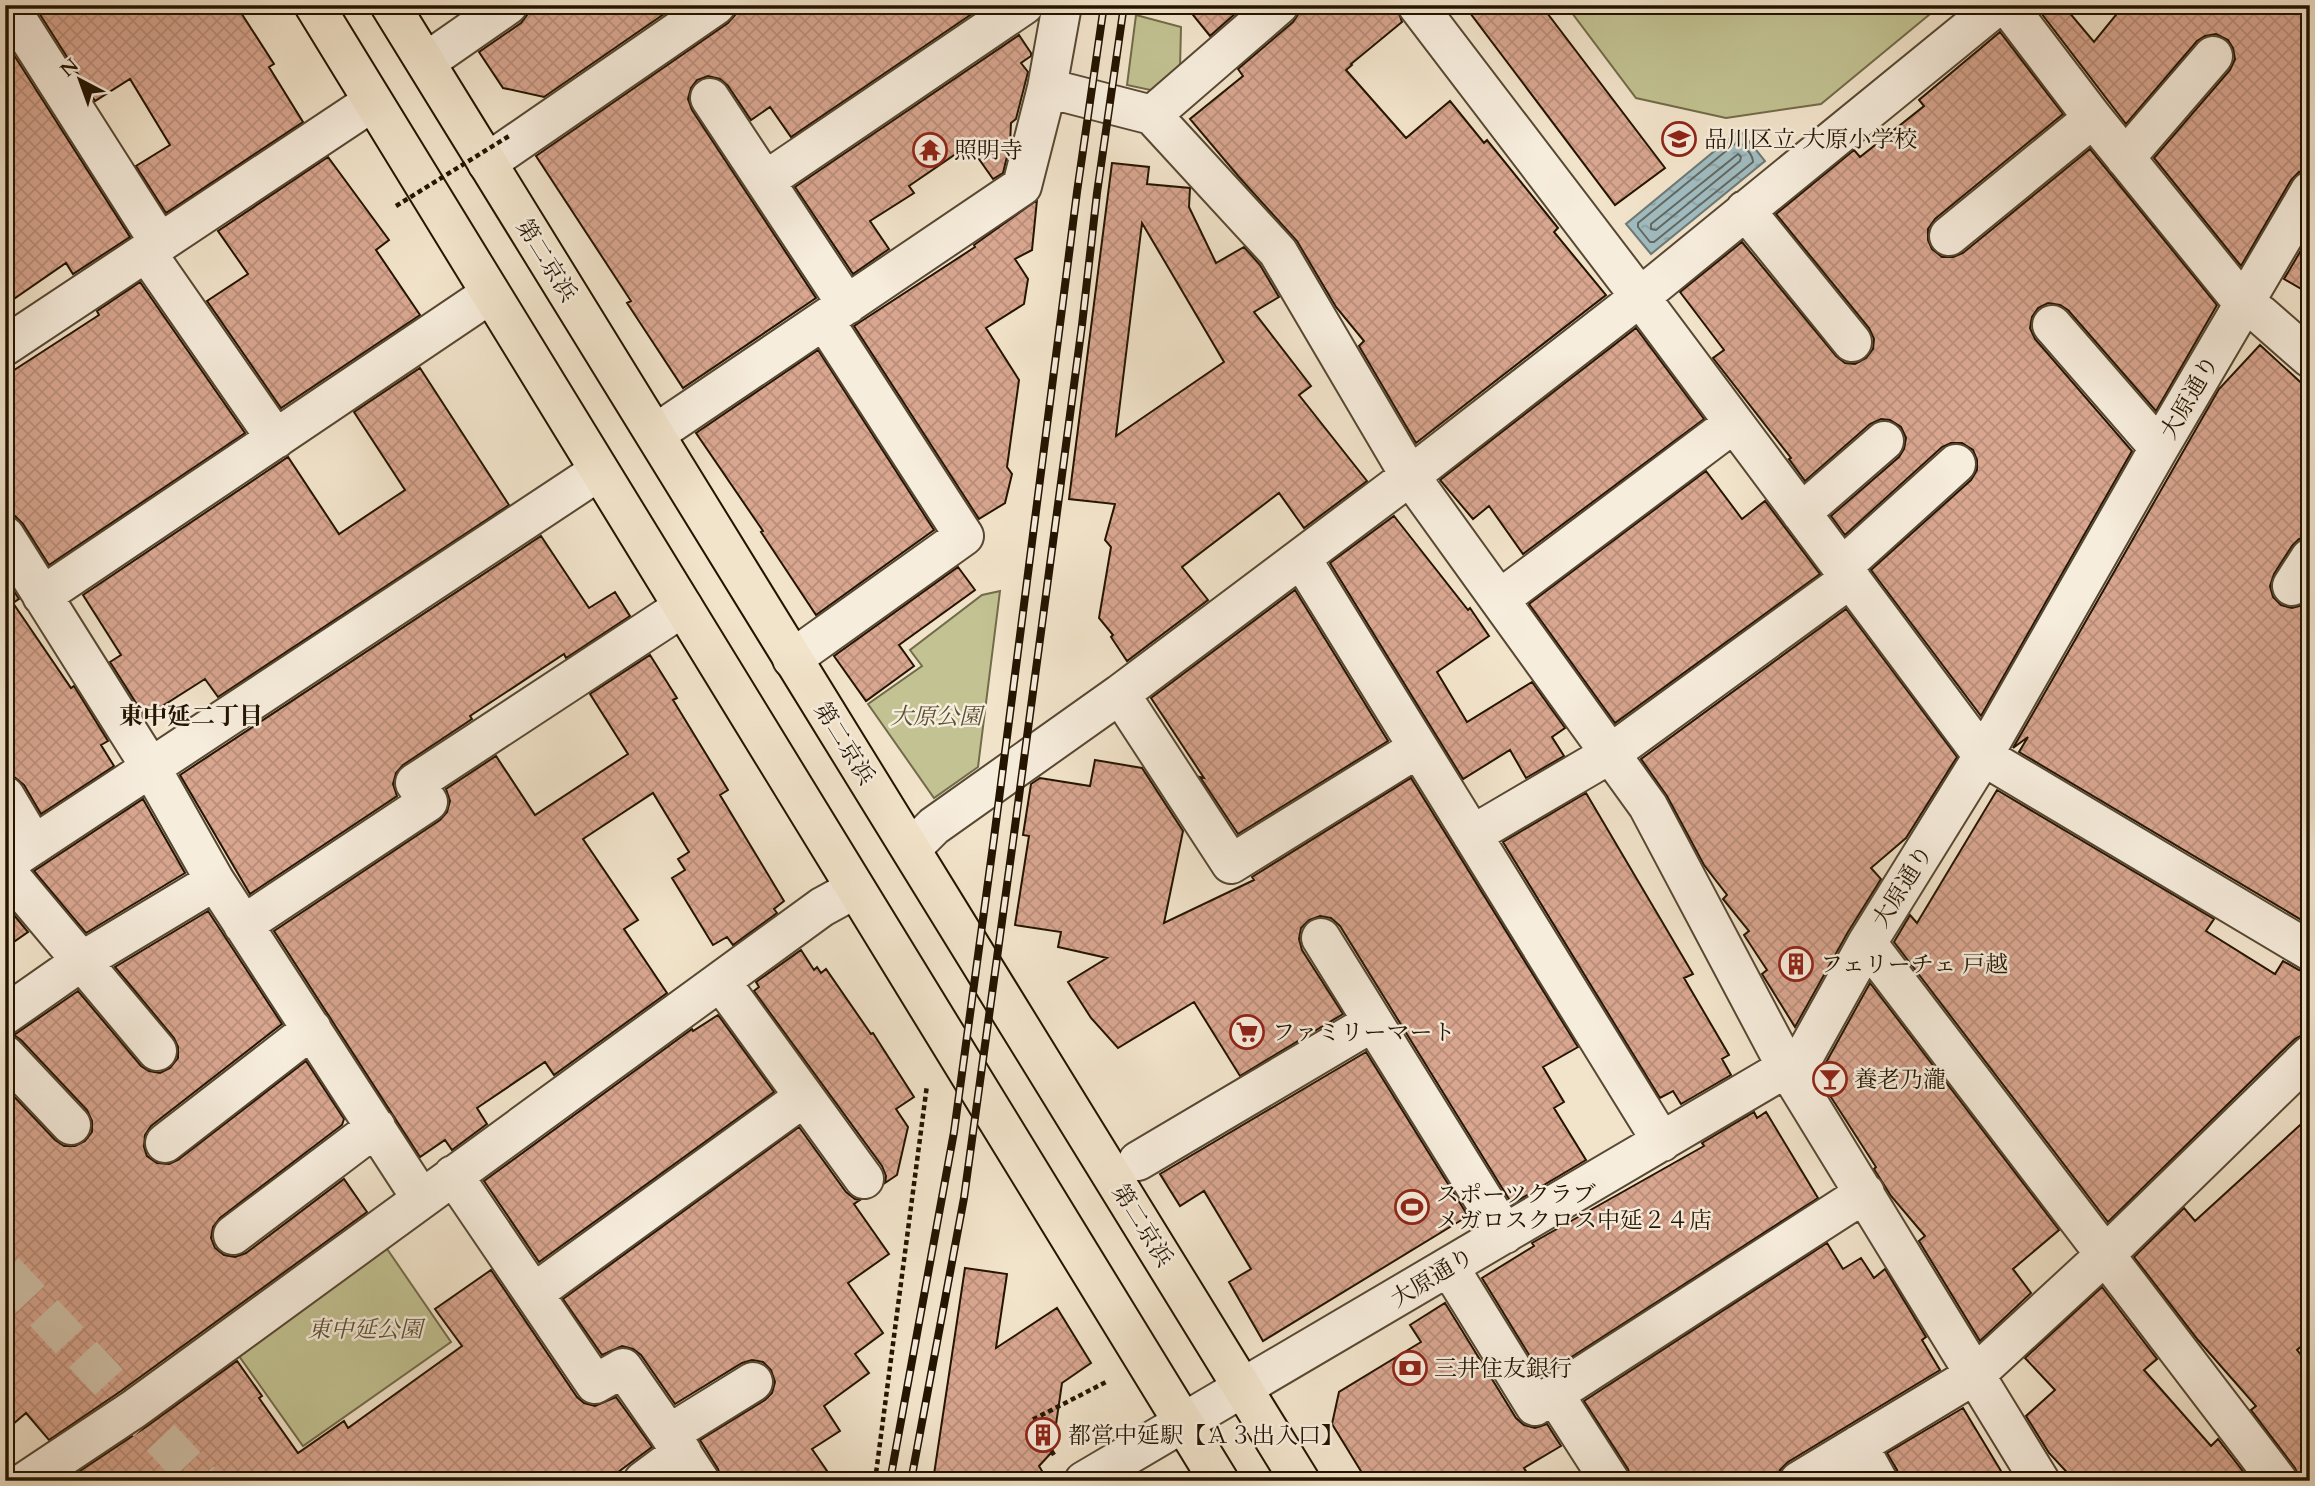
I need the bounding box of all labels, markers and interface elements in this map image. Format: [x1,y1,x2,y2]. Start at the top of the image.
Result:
north arrow [46,46,116,116]
text: N [55,52,85,83]
school or university icon: 品川区立 大原小学校 [1660,120,1698,158]
place label: 品川区立 大原小学校 [1704,124,1917,155]
temple icon: 照明寺 [911,131,949,169]
place label: 照明寺 [954,135,1023,166]
street label: 第二京浜 [509,213,584,307]
street label: 大原通り [2153,350,2226,445]
street label: 第二京浜 [807,696,882,790]
district label: 東中延二丁目 [119,700,263,733]
park label: 大原公園 [890,701,986,732]
street label: 大原通り [1865,839,1940,933]
building icon: フェリーチェ 戸越 [1777,945,1815,983]
place label: フェリーチェ 戸越 [1820,949,2008,980]
supermarket icon: ファミリーマート [1228,1013,1266,1051]
place label: ファミリーマート [1272,1017,1456,1048]
bar icon: 養老乃瀧 [1811,1060,1849,1098]
place label: 養老乃瀧 [1854,1064,1946,1095]
street label: 第二京浜 [1105,1178,1180,1272]
place label: スポーツクラブ メガロスクロス中延２４店 [1436,1179,1712,1236]
sports icon: スポーツクラブ メガロスクロス中延２４店 [1393,1188,1431,1226]
street label: 大原通り [1385,1240,1480,1314]
park label: 東中延公園 [308,1314,427,1345]
bank icon: 三井住友銀行 [1391,1349,1429,1387]
place label: 三井住友銀行 [1434,1353,1572,1384]
building icon: 都営中延駅【Ａ３出入口】 [1024,1416,1062,1454]
place label: 都営中延駅【Ａ３出入口】 [1068,1420,1344,1451]

